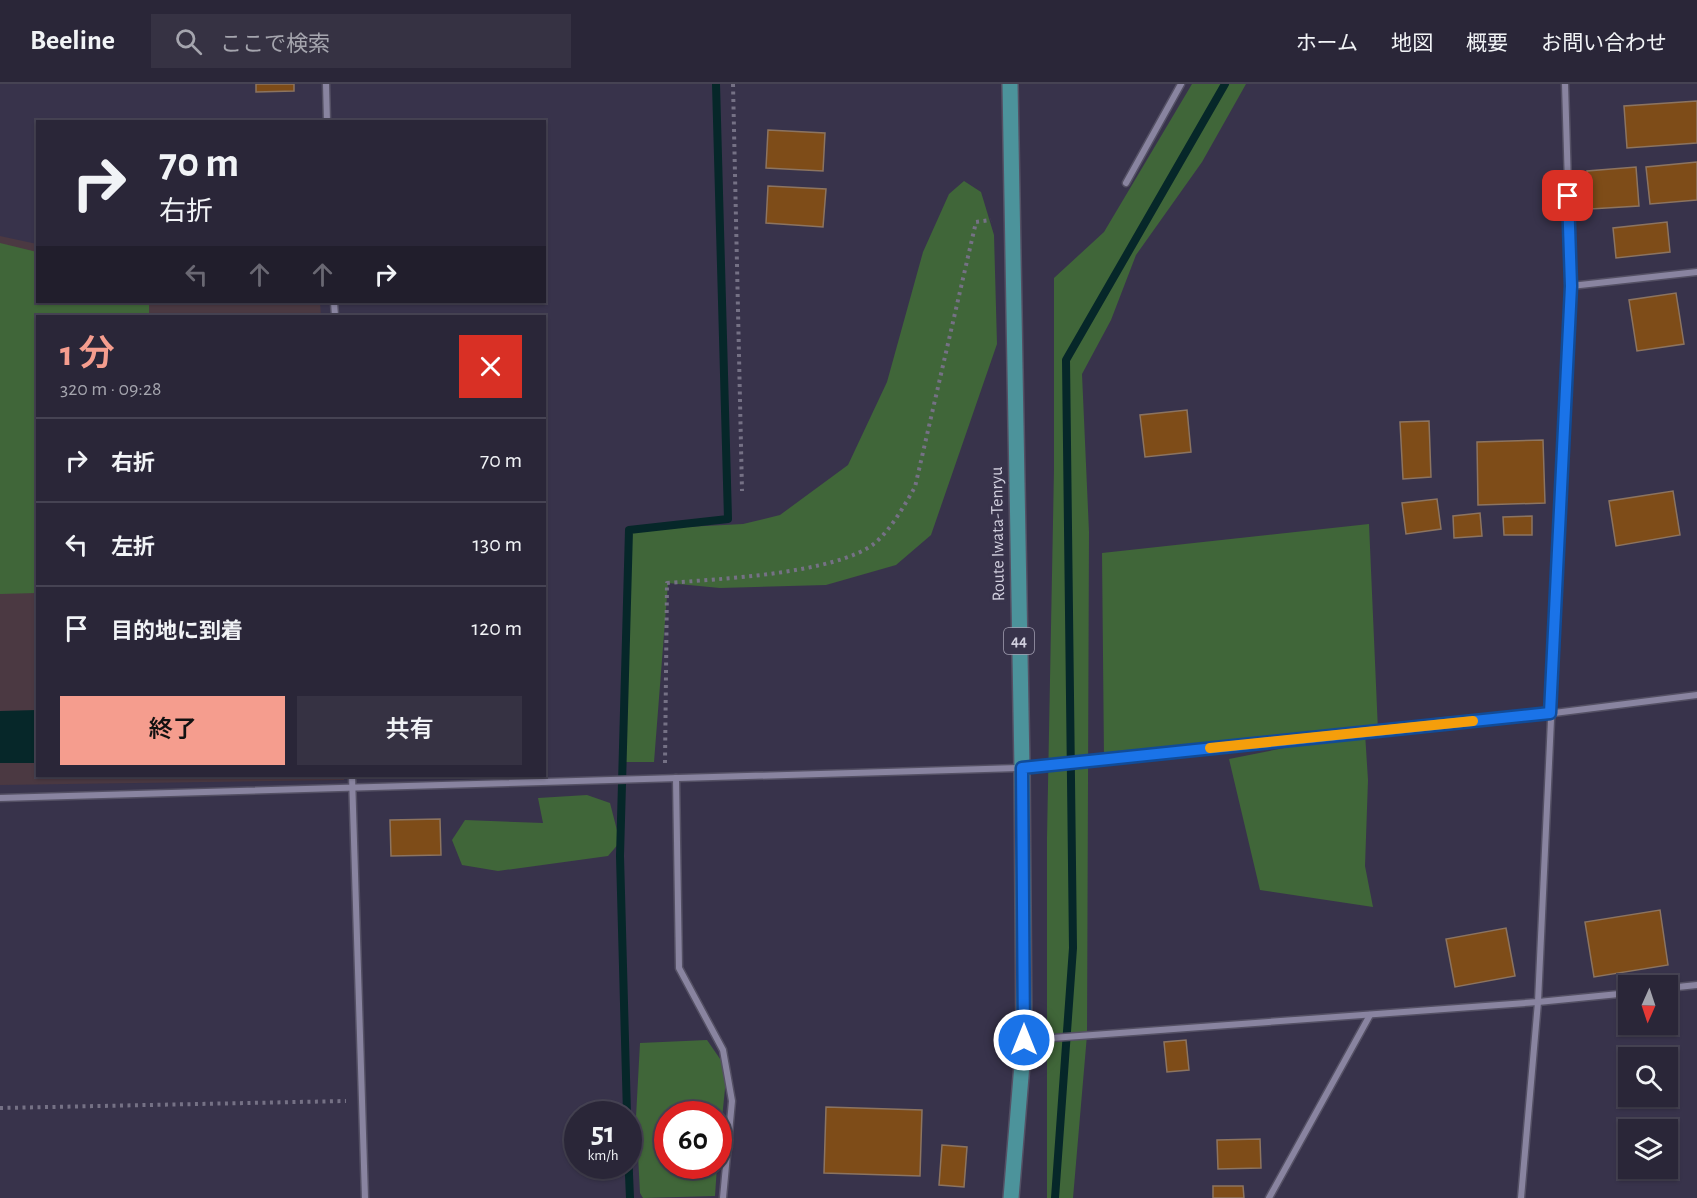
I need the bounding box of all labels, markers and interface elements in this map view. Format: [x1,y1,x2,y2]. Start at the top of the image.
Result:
search box [151,14,571,68]
icon: search [172,25,205,58]
text: Beeline [30,27,115,55]
text: ここで検索 [220,33,330,55]
text: ホーム [1296,33,1358,54]
text: 地図 [1391,33,1433,54]
text: 概要 [1466,33,1508,54]
text: お問い合わせ [1541,33,1667,54]
text: 70 m [159,142,239,184]
icon: right [60,144,138,222]
pin [1542,170,1593,221]
icon: arrive [1551,179,1584,212]
text: 右折 [159,198,213,225]
icon: left [180,258,213,291]
icon: ahead [243,258,276,291]
icon: ahead [306,258,339,291]
icon: right [369,258,402,291]
button: close [459,335,522,398]
text: 1 分 [60,336,114,372]
text: 320 m · 09:28 [60,379,162,399]
icon: right [60,444,93,477]
text: 70 m [480,449,522,471]
text: 右折 [111,452,155,474]
street label: Route Iwata-Tenryu [988,466,1008,602]
icon: left [60,528,93,561]
text: 130 m [473,533,522,555]
text: 左折 [111,536,155,558]
icon: arrive [60,612,93,645]
text: 120 m [472,617,522,639]
text: 目的地に到着 [111,620,243,642]
road number: 44 [1004,628,1034,654]
button: 終了 [60,696,285,765]
button: 共有 [297,696,522,765]
north arrow [1618,975,1678,1035]
map controls [1618,975,1678,1179]
position arrow [992,1008,1056,1072]
button: search [1618,1047,1678,1107]
speed limit sign: 60 [654,1101,732,1179]
text: 51 [591,1118,615,1148]
button: layers [1618,1119,1678,1179]
text: km/h [588,1148,618,1163]

